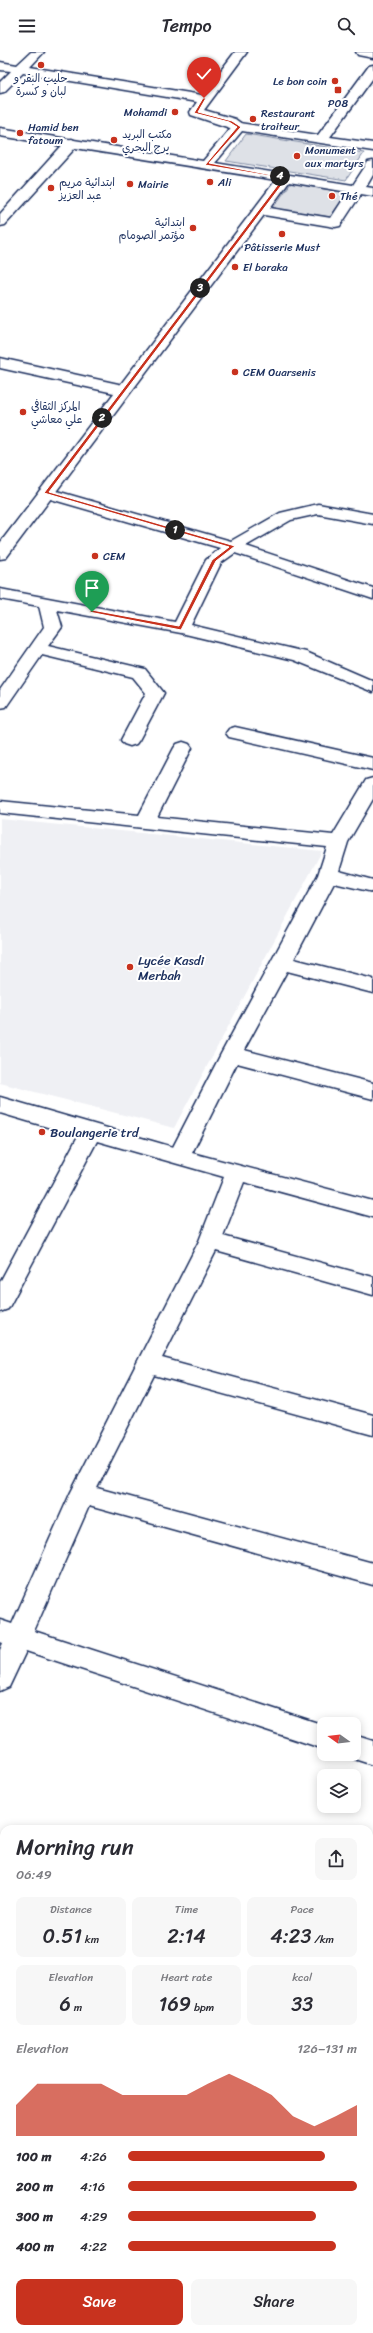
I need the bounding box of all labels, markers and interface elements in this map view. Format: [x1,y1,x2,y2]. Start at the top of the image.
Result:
text: Tempo [161,10,212,42]
icon: menu [16,15,38,37]
icon: search [335,15,357,37]
pin [187,57,221,98]
marker: حليب البقر و لبان و كسرة [36,60,46,70]
icon: check [193,63,215,85]
place label: حليب البقر و لبان و كسرة [13,69,68,101]
place label: Le bon coin [273,72,327,91]
marker: Le bon coin [330,76,340,86]
marker: P08 [333,85,343,95]
place label: P08 [328,94,348,113]
place label: Mohamdi [124,103,168,122]
place label: Restaurant traiteur [261,104,316,136]
marker: Mohamdi [170,107,180,117]
marker: Restaurant traiteur [248,114,258,124]
place label: Hamid ben fatoum [28,118,79,150]
place label: مكتب البريد برج البحري [122,125,172,157]
marker: Hamid ben fatoum [15,128,25,138]
marker: مكتب البريد برج البحري [109,135,119,145]
place label: Monument aux martyrs [305,141,364,173]
marker: Monument aux martyrs [292,151,302,161]
pin: 4 [270,166,290,186]
text: 4 [277,166,283,185]
place label: ابتدائية مريم عبد العزيز [58,173,115,205]
place label: Ali [217,173,232,192]
place label: Mairie [138,175,169,194]
marker: Ali [205,177,215,187]
marker: Mairie [125,179,135,189]
marker: ابتدائية مريم عبد العزيز [46,183,56,193]
place label: Thé [340,187,358,206]
marker: Thé [327,191,337,201]
place label: ابتدائية مؤتمر الصومام [119,213,185,245]
marker: ابتدائية مؤتمر الصومام [188,223,198,233]
marker: Pâtisserie Must [277,229,287,239]
place label: Pâtisserie Must [244,238,320,257]
place label: El baraka [243,258,288,277]
marker: El baraka [230,262,240,272]
pin: 3 [190,278,210,298]
text: 3 [197,278,203,297]
place label: CEM Ouarsenis [243,363,317,382]
marker: CEM Ouarsenis [230,367,240,377]
place label: المركز الثقافي علي معاشي [31,397,82,430]
marker: المركز الثقافي علي معاشي [18,407,28,417]
pin: 2 [92,408,112,428]
text: 2 [99,408,105,427]
pin: 1 [165,520,185,540]
text: 1 [173,520,177,539]
place label: CEM [103,547,126,566]
marker: CEM [90,551,100,561]
pin [75,571,109,612]
icon: arrive [81,577,103,599]
place label: Lycée Kasdi Merbah [138,949,205,987]
marker: Lycée Kasdi Merbah [125,962,135,972]
place label: Boulangerie trd [50,1121,140,1144]
marker: Boulangerie trd [37,1127,47,1137]
north arrow [317,1717,361,1761]
map controls [317,1717,361,1813]
button: layers [317,1769,361,1813]
text: Morning run [16,1828,134,1867]
button: share [315,1838,357,1880]
text: 06:49 [16,1863,52,1886]
text: Distance [50,1900,92,1919]
text: Time [175,1900,198,1919]
text: Pace [290,1900,314,1919]
text: 0.51 [43,1919,82,1954]
text: 2:14 [167,1919,206,1954]
text: 4:23 [270,1919,311,1954]
text: km [82,1930,99,1949]
text: /km [311,1930,334,1949]
text: Elevation [49,1968,93,1987]
text: Heart rate [161,1968,212,1987]
text: kcal [292,1968,312,1987]
text: 6 [59,1987,71,2022]
text: 169 [159,1987,191,2022]
text: 33 [291,1987,313,2022]
text: m [71,1998,82,2017]
text: bpm [191,1998,214,2017]
text: Elevation [16,2037,69,2060]
text: 126–131 m [298,2037,357,2060]
text: 100 m [16,2145,51,2168]
text: 4:26 [80,2145,107,2168]
text: 200 m [16,2175,53,2198]
text: 4:16 [80,2175,105,2198]
text: 300 m [16,2205,53,2228]
text: 4:29 [80,2205,108,2228]
text: 400 m [16,2235,54,2258]
text: 4:22 [80,2235,107,2258]
button: Save [16,2279,183,2325]
button: Share [191,2279,357,2325]

